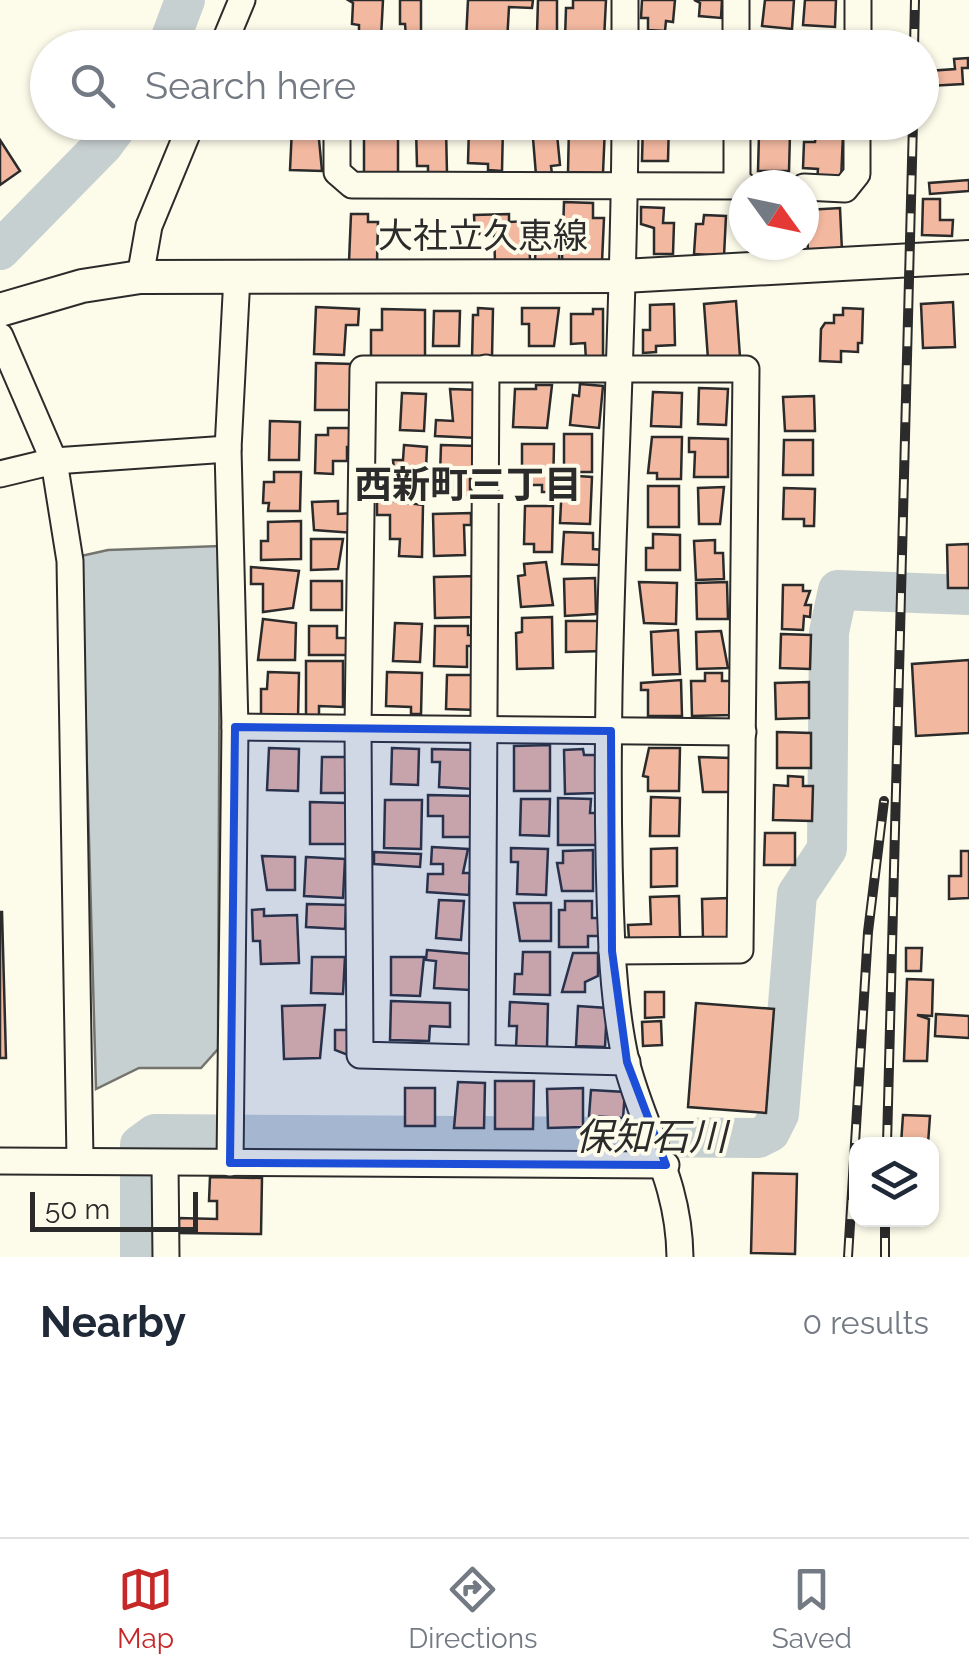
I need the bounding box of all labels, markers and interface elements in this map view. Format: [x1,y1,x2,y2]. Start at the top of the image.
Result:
search box [30,30,939,140]
icon: search [65,58,120,113]
text: Search here [145,63,356,108]
north arrow [729,170,819,260]
street label: 大社立久恵線 [378,215,588,256]
district label: 西新町三丁目 [354,462,582,507]
water label: 保知石川 [575,1114,731,1159]
map controls [849,1137,939,1227]
button: layers [849,1137,939,1227]
scale bar [30,1187,198,1232]
text: 50 m [45,1193,110,1226]
text: Nearby [40,1298,186,1347]
text: 0 results [802,1304,929,1341]
tab: Map [117,1562,174,1655]
tab: Directions [408,1562,538,1655]
tab: Saved [772,1562,852,1655]

